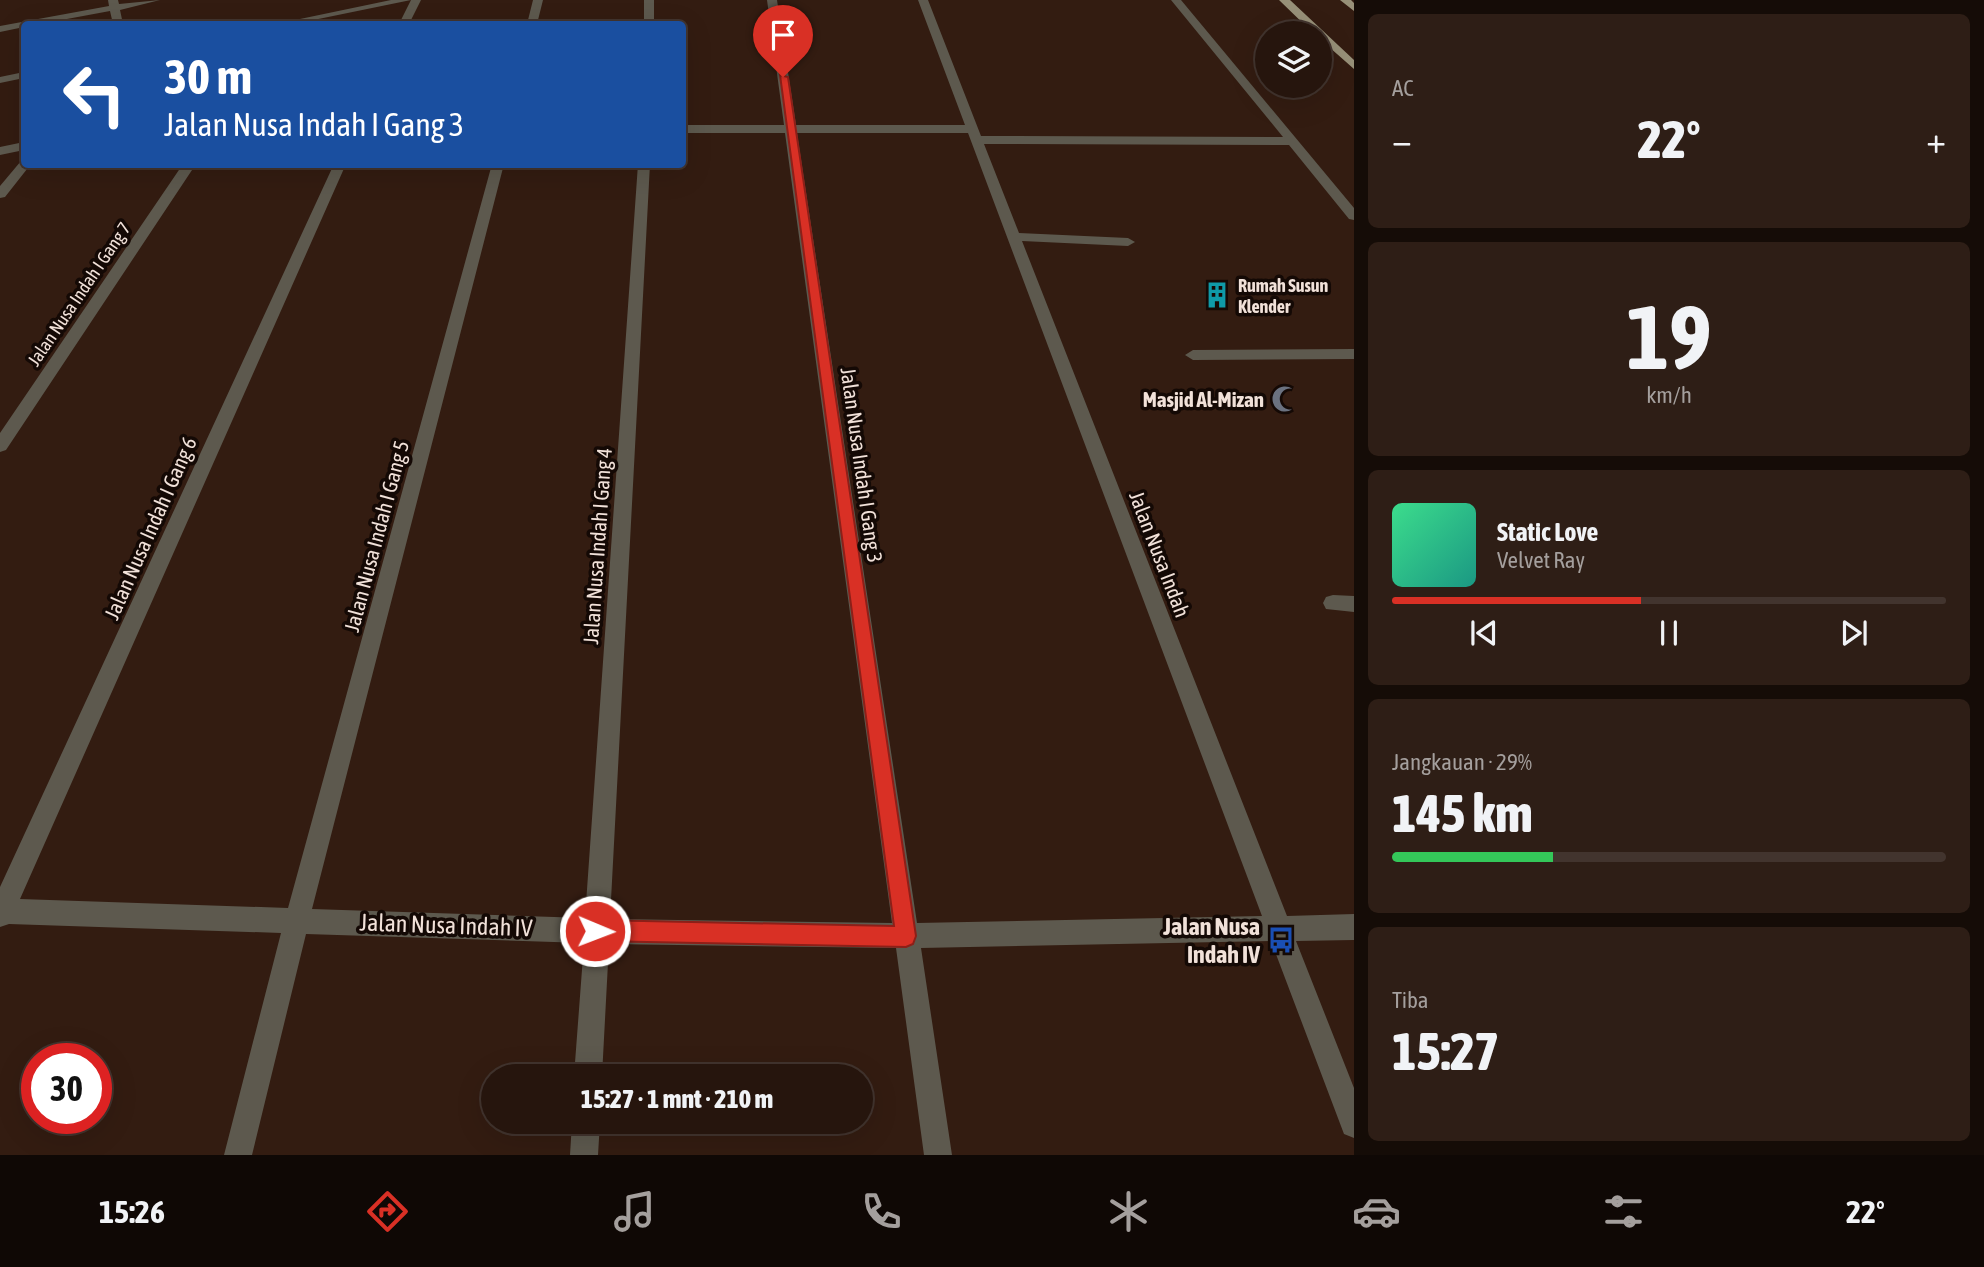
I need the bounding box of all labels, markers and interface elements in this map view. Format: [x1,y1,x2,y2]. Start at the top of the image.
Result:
pin [753,5,813,77]
icon: arrive [764,16,802,54]
map controls [1255,21,1332,98]
button: layers [1255,21,1332,98]
text: 30 m [164,48,252,104]
icon: left [49,49,140,140]
text: AC [1392,75,1414,101]
text: Jalan Nusa Indah I Gang 3 [164,106,464,143]
text: 22° [1637,109,1701,169]
text: − [1392,118,1412,161]
text: + [1926,118,1946,161]
street label: Jalan Nusa Indah I Gang 7 [23,218,135,370]
place label: Rumah Susun Klender [1238,275,1329,317]
building icon: Rumah Susun Klender [1202,280,1232,310]
text: 19 [1626,284,1712,388]
street label: Jalan Nusa Indah I Gang 3 [836,366,888,564]
text: km/h [1646,382,1692,408]
mosque icon: Masjid Al-Mizan [1270,384,1300,414]
place label: Masjid Al-Mizan [1143,387,1264,411]
street label: Jalan Nusa Indah I Gang 6 [99,433,201,623]
street label: Jalan Nusa Indah I Gang 5 [339,438,413,634]
street label: Jalan Nusa Indah I Gang 4 [578,447,616,645]
street label: Jalan Nusa Indah [1125,488,1195,620]
text: Static Love [1497,517,1598,547]
text: Velvet Ray [1497,547,1585,573]
icon: previous [1465,614,1503,652]
icon: pause [1650,614,1688,652]
icon: next [1835,614,1873,652]
text: Jangkauan · 29% [1392,749,1532,775]
text: 145 km [1392,783,1533,843]
position arrow [558,894,632,968]
street label: Jalan Nusa Indah IV [359,908,533,942]
place label: Jalan Nusa Indah IV [1162,913,1260,968]
bus stop icon: Jalan Nusa Indah IV [1266,925,1296,955]
text: Tiba [1392,987,1429,1013]
text: 15:27 [1392,1021,1499,1081]
speed limit sign: 30 [21,1043,112,1134]
text: 15:27 · 1 mnt · 210 m [581,1084,773,1114]
icon: directions [363,1187,412,1236]
icon: music [610,1187,659,1236]
icon: phone [857,1187,906,1236]
icon: climate [1104,1187,1153,1236]
icon: car [1352,1187,1401,1236]
icon: filters [1599,1187,1648,1236]
text: 15:26 [99,1193,165,1230]
text: 22° [1846,1193,1885,1230]

